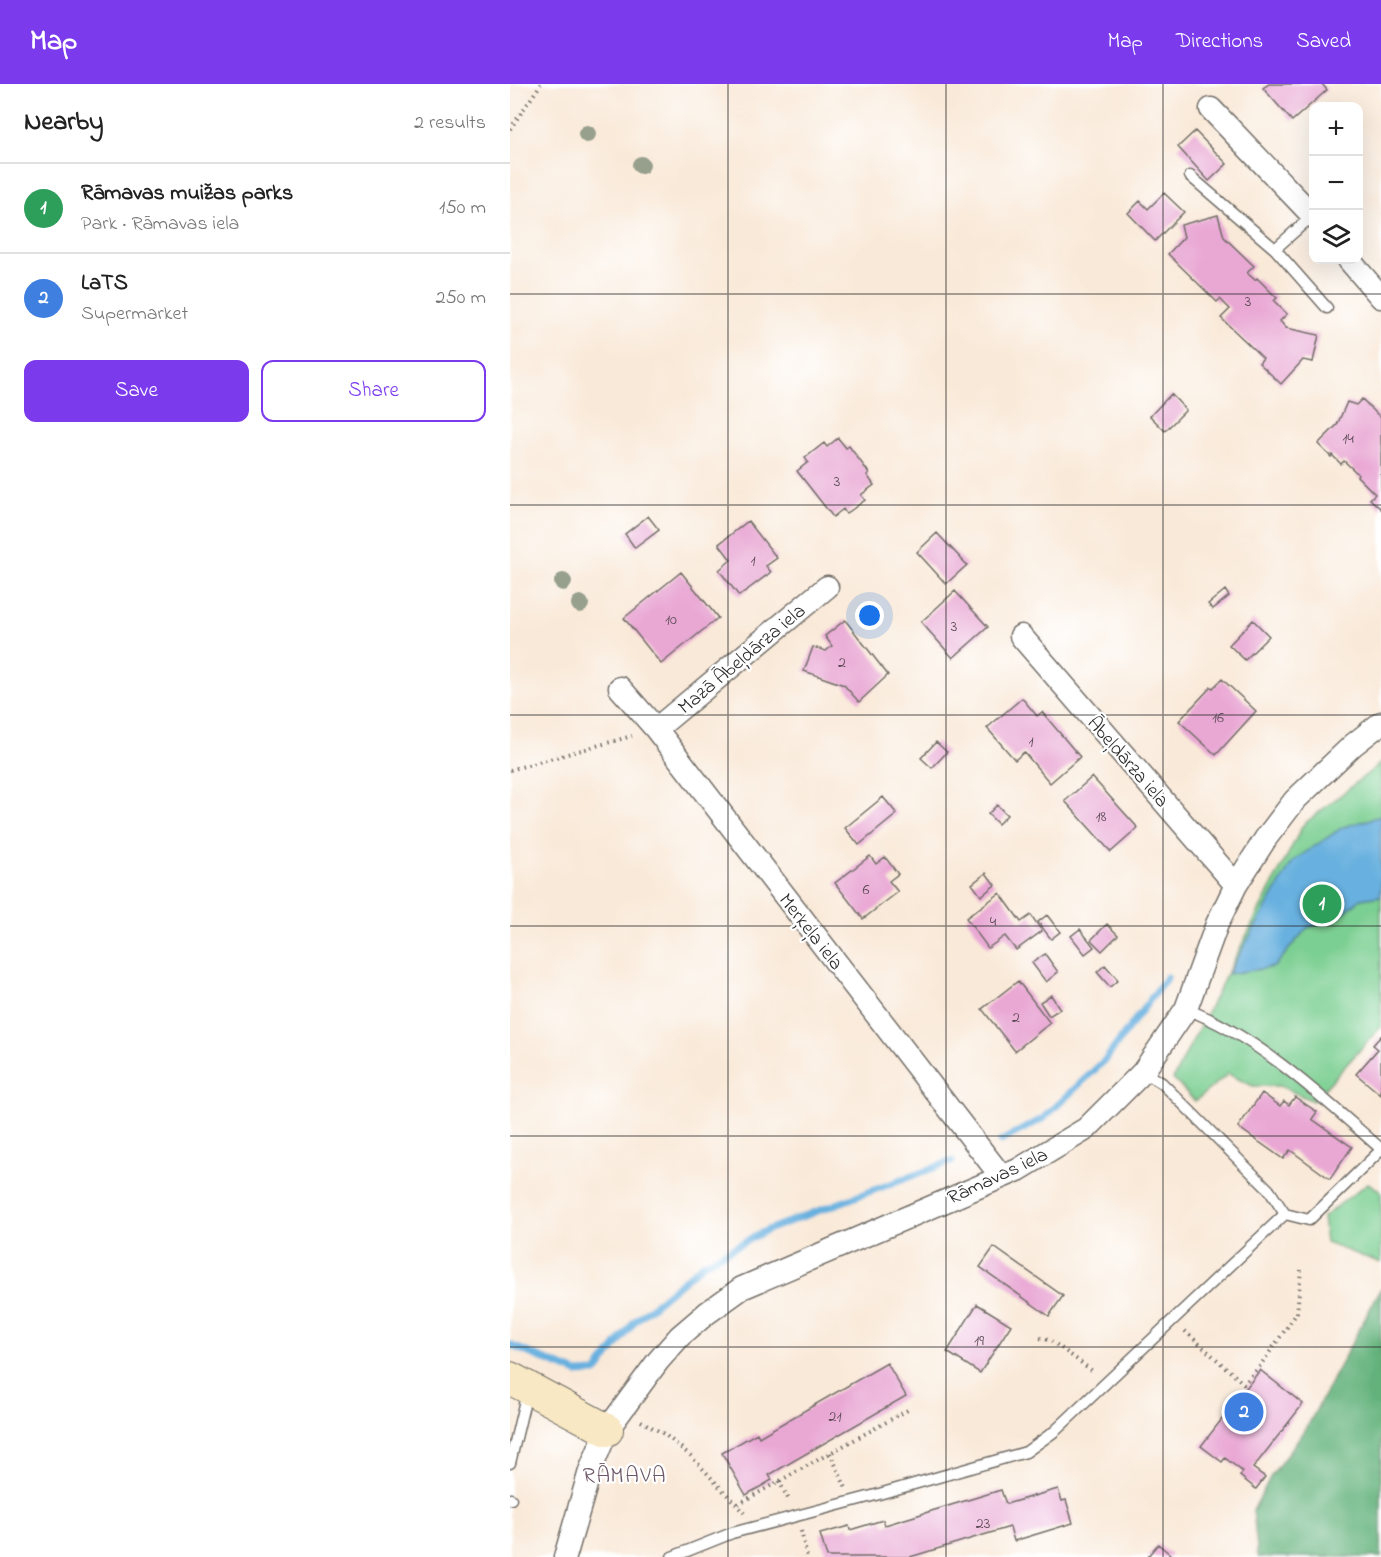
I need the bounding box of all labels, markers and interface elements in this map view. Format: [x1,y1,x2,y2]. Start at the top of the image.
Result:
text: Map [30,22,77,63]
text: Map [1107,27,1143,57]
text: Directions [1176,27,1263,57]
text: Saved [1296,27,1351,57]
map controls [1309,102,1363,264]
button: + [1309,102,1363,156]
text: Nearby [24,104,103,142]
text: 2 results [414,109,486,138]
button: − [1309,156,1363,210]
text: Rāmavas muižas parks [81,178,293,210]
text: 1 [40,194,47,223]
text: 150 m [439,194,486,223]
text: Park · Rāmavas iela [81,210,239,239]
button: layers [1309,210,1363,264]
text: LaTS [81,268,128,300]
text: 2 [39,284,48,313]
text: 250 m [435,284,486,313]
house number: 3 [1245,290,1251,314]
text: Supermarket [81,300,188,329]
button: Save [24,360,249,422]
button: Share [261,360,486,422]
house number: 14 [1342,427,1354,451]
house number: 3 [834,470,840,494]
house number: 1 [750,549,756,573]
street label: Mazā Ābeļdārza iela [672,598,813,722]
your location [855,601,884,630]
house number: 10 [665,608,677,632]
house number: 3 [951,615,957,639]
house number: 2 [838,651,846,675]
house number: 16 [1212,706,1224,730]
street label: Ābeļdārza iela [1079,711,1175,815]
house number: 1 [1028,730,1034,754]
house number: 18 [1095,805,1107,829]
house number: 6 [862,878,870,902]
pin: 1 [1302,882,1342,926]
street label: Merķeļa iela [771,888,849,977]
house number: 4 [990,910,997,934]
house number: 2 [1012,1006,1020,1030]
street label: Rāmavas iela [943,1141,1053,1213]
house number: 19 [974,1329,984,1353]
pin: 2 [1224,1390,1264,1434]
house number: 21 [828,1405,842,1429]
district label: RĀMAVA [583,1461,667,1493]
house number: 23 [976,1512,990,1536]

